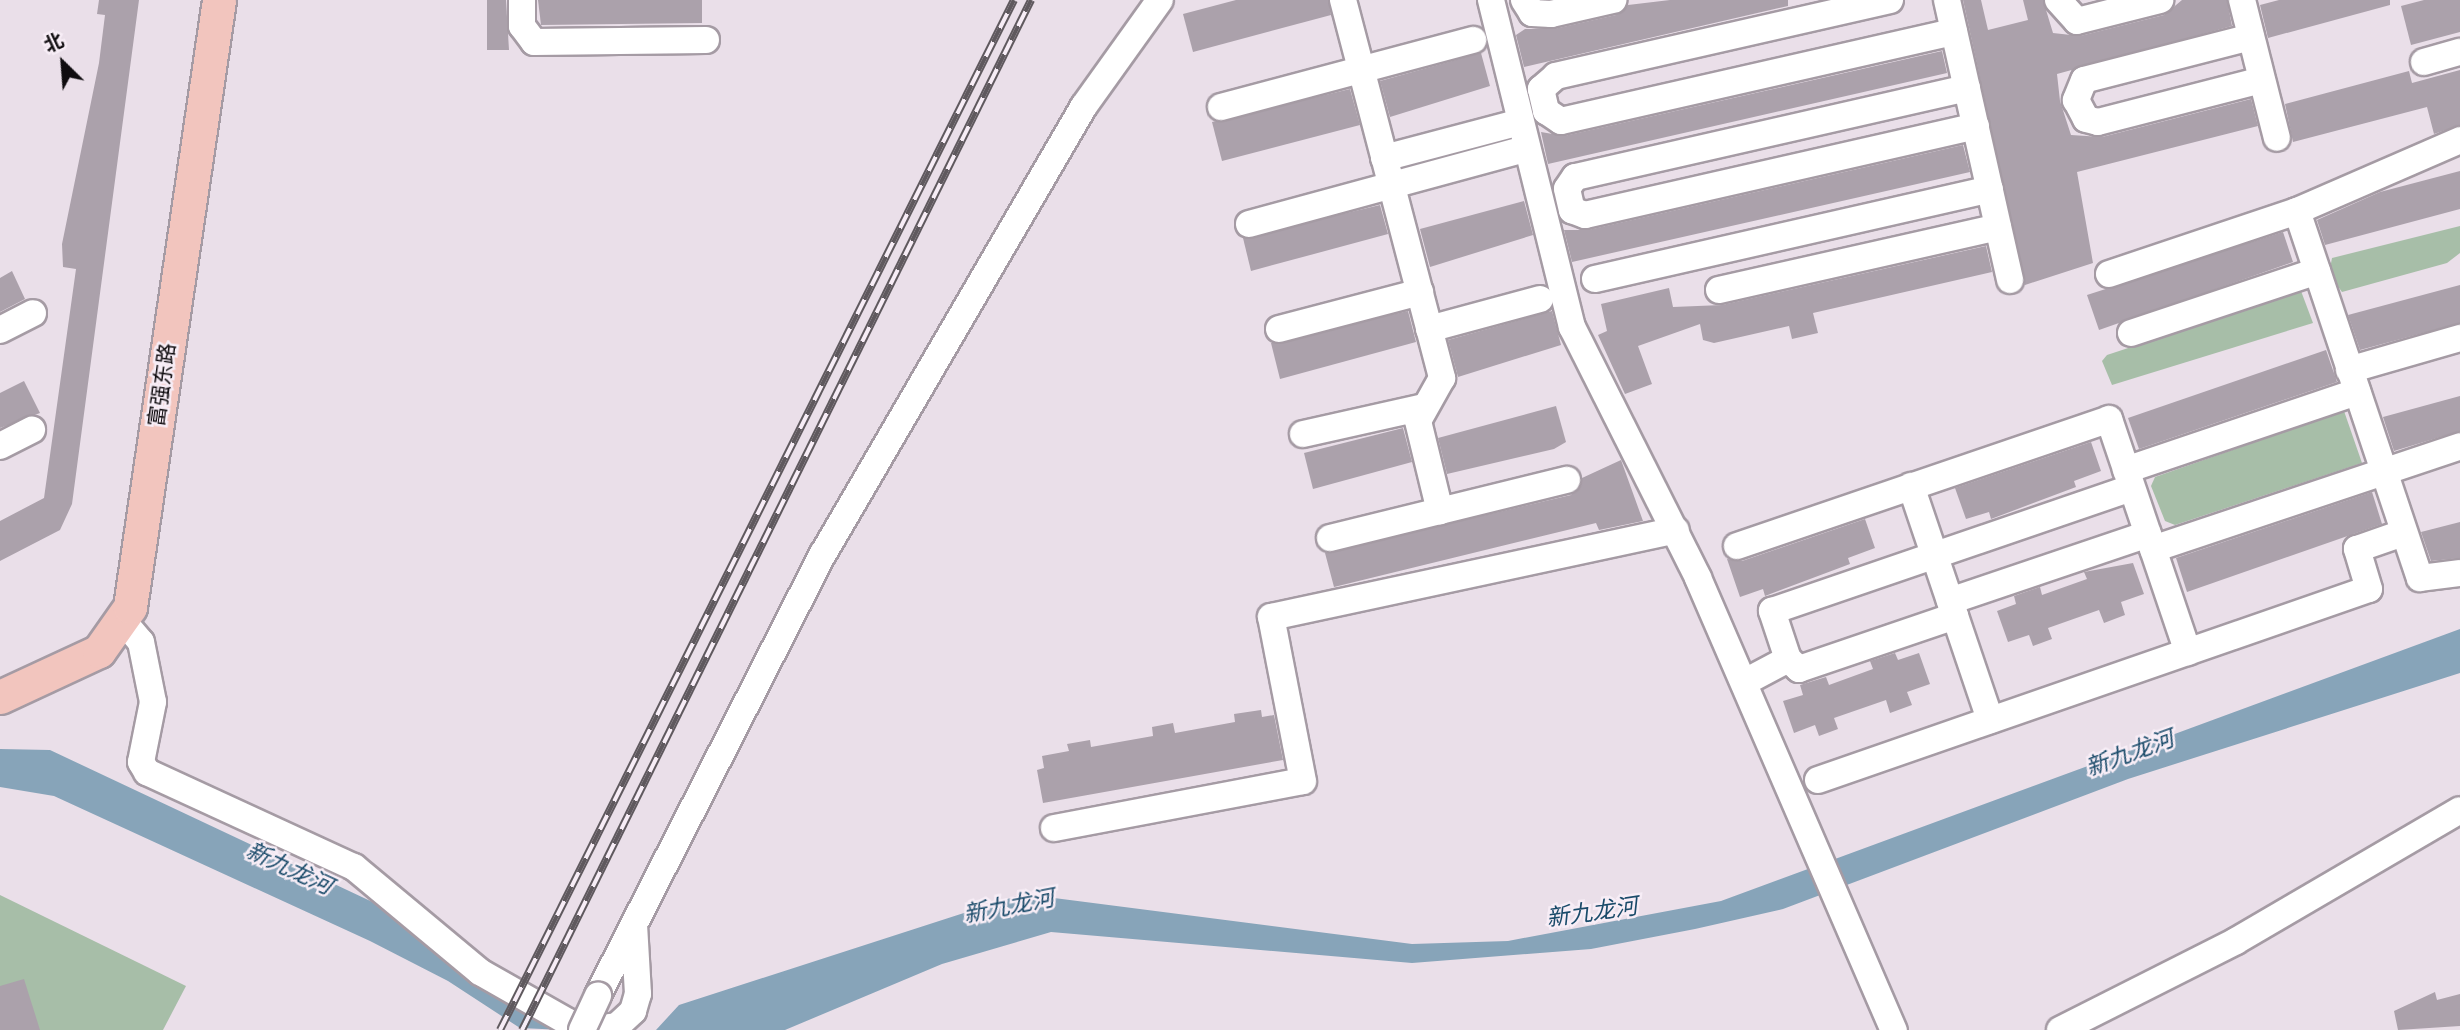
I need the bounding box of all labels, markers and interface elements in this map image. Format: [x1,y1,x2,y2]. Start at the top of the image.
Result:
north arrow [28,28,98,98]
text: 北 [40,29,67,58]
street label: 富强东路 [145,342,181,428]
water label: 新九龙河 [2082,725,2178,783]
water label: 新九龙河 [241,837,337,901]
water label: 新九龙河 [961,885,1057,929]
water label: 新九龙河 [1545,893,1639,933]

